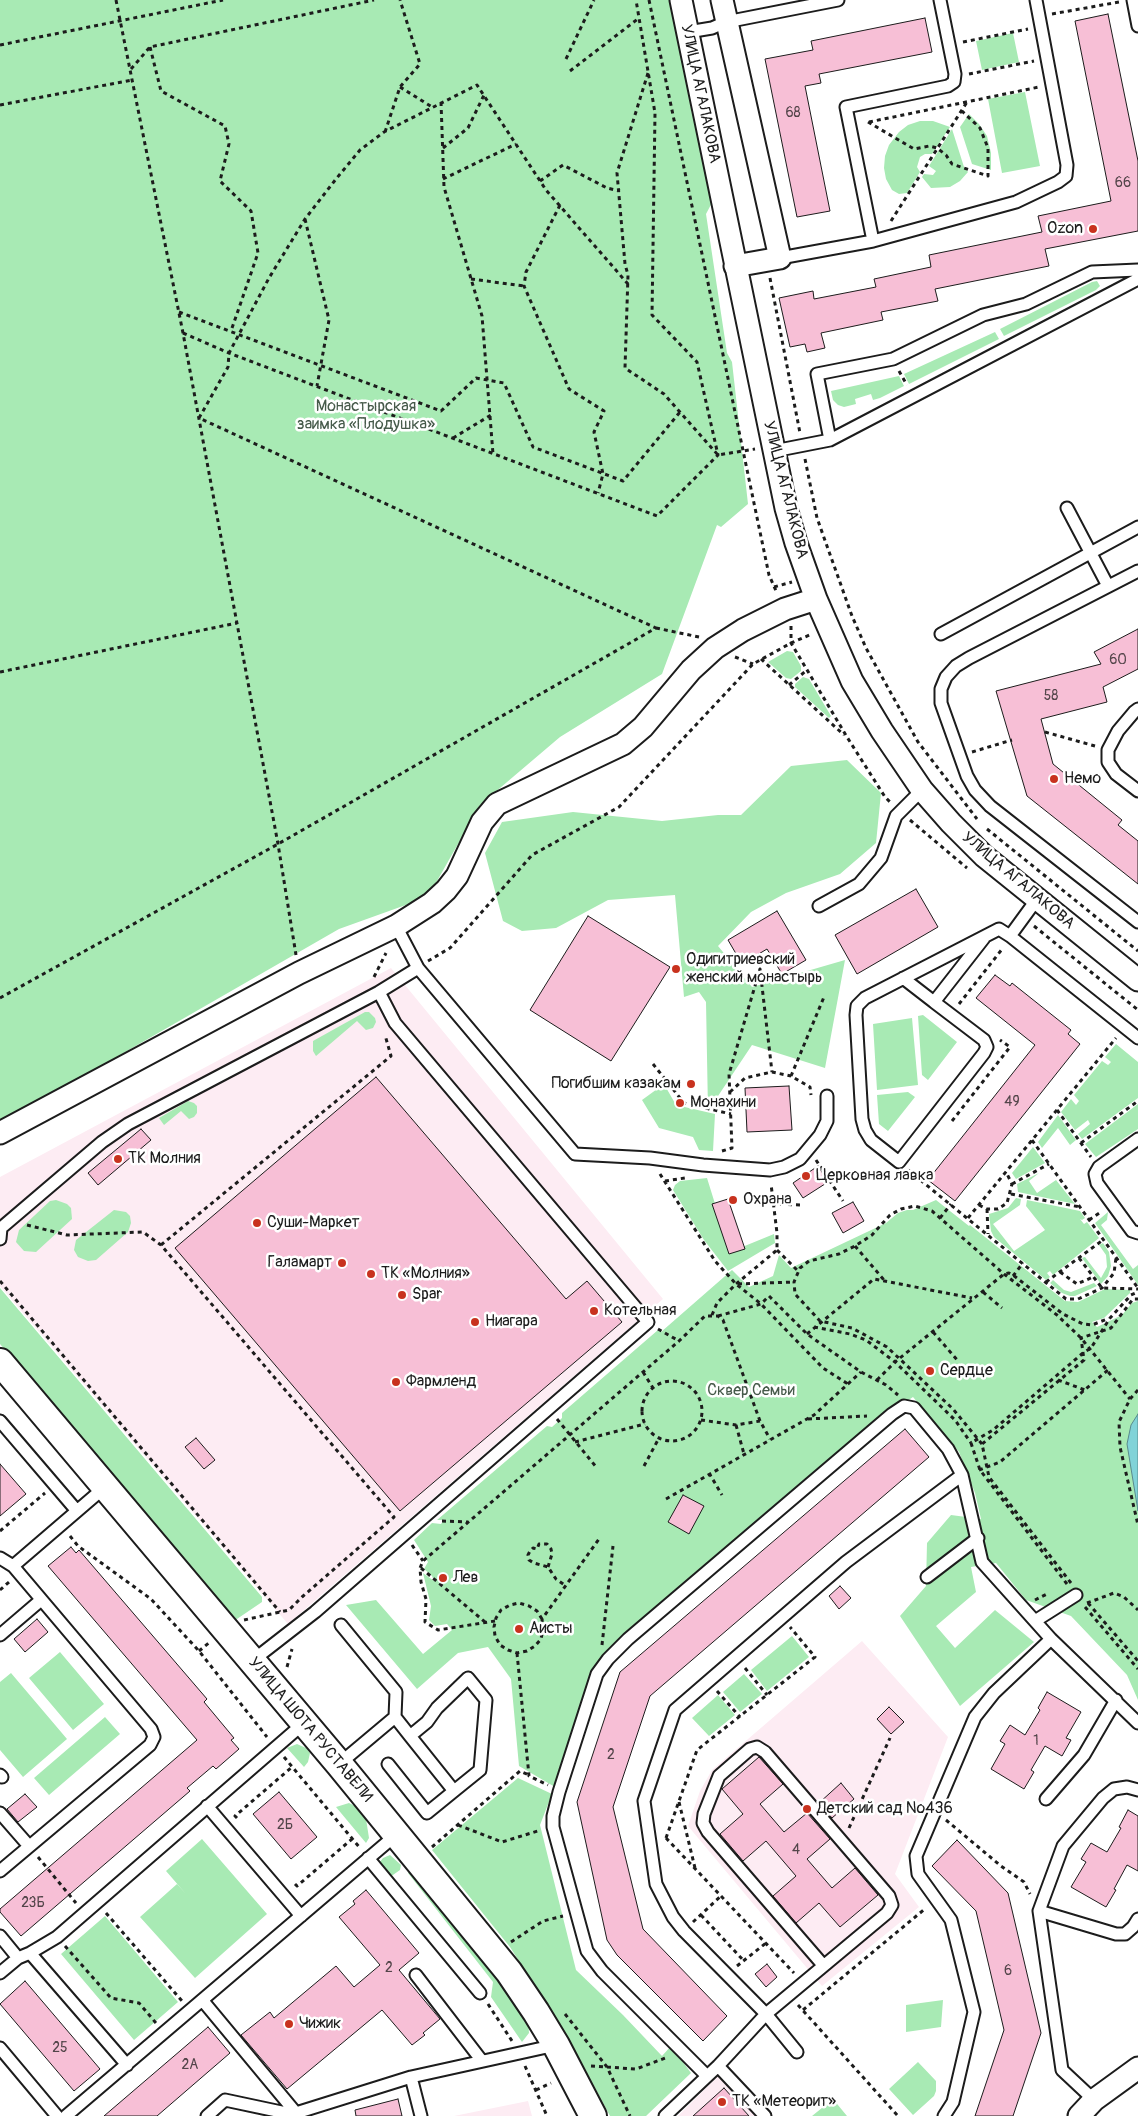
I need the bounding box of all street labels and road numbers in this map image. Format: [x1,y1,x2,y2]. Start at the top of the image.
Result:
street label: УЛИЦА АГАЛАКОВА [676,23,724,165]
street label: УЛИЦА АГАЛАКОВА [759,419,811,561]
street label: УЛИЦА АГАЛАКОВА [958,828,1078,934]
street label: УЛИЦА ШОТА РУСТАВЕЛИ [244,1654,376,1806]

